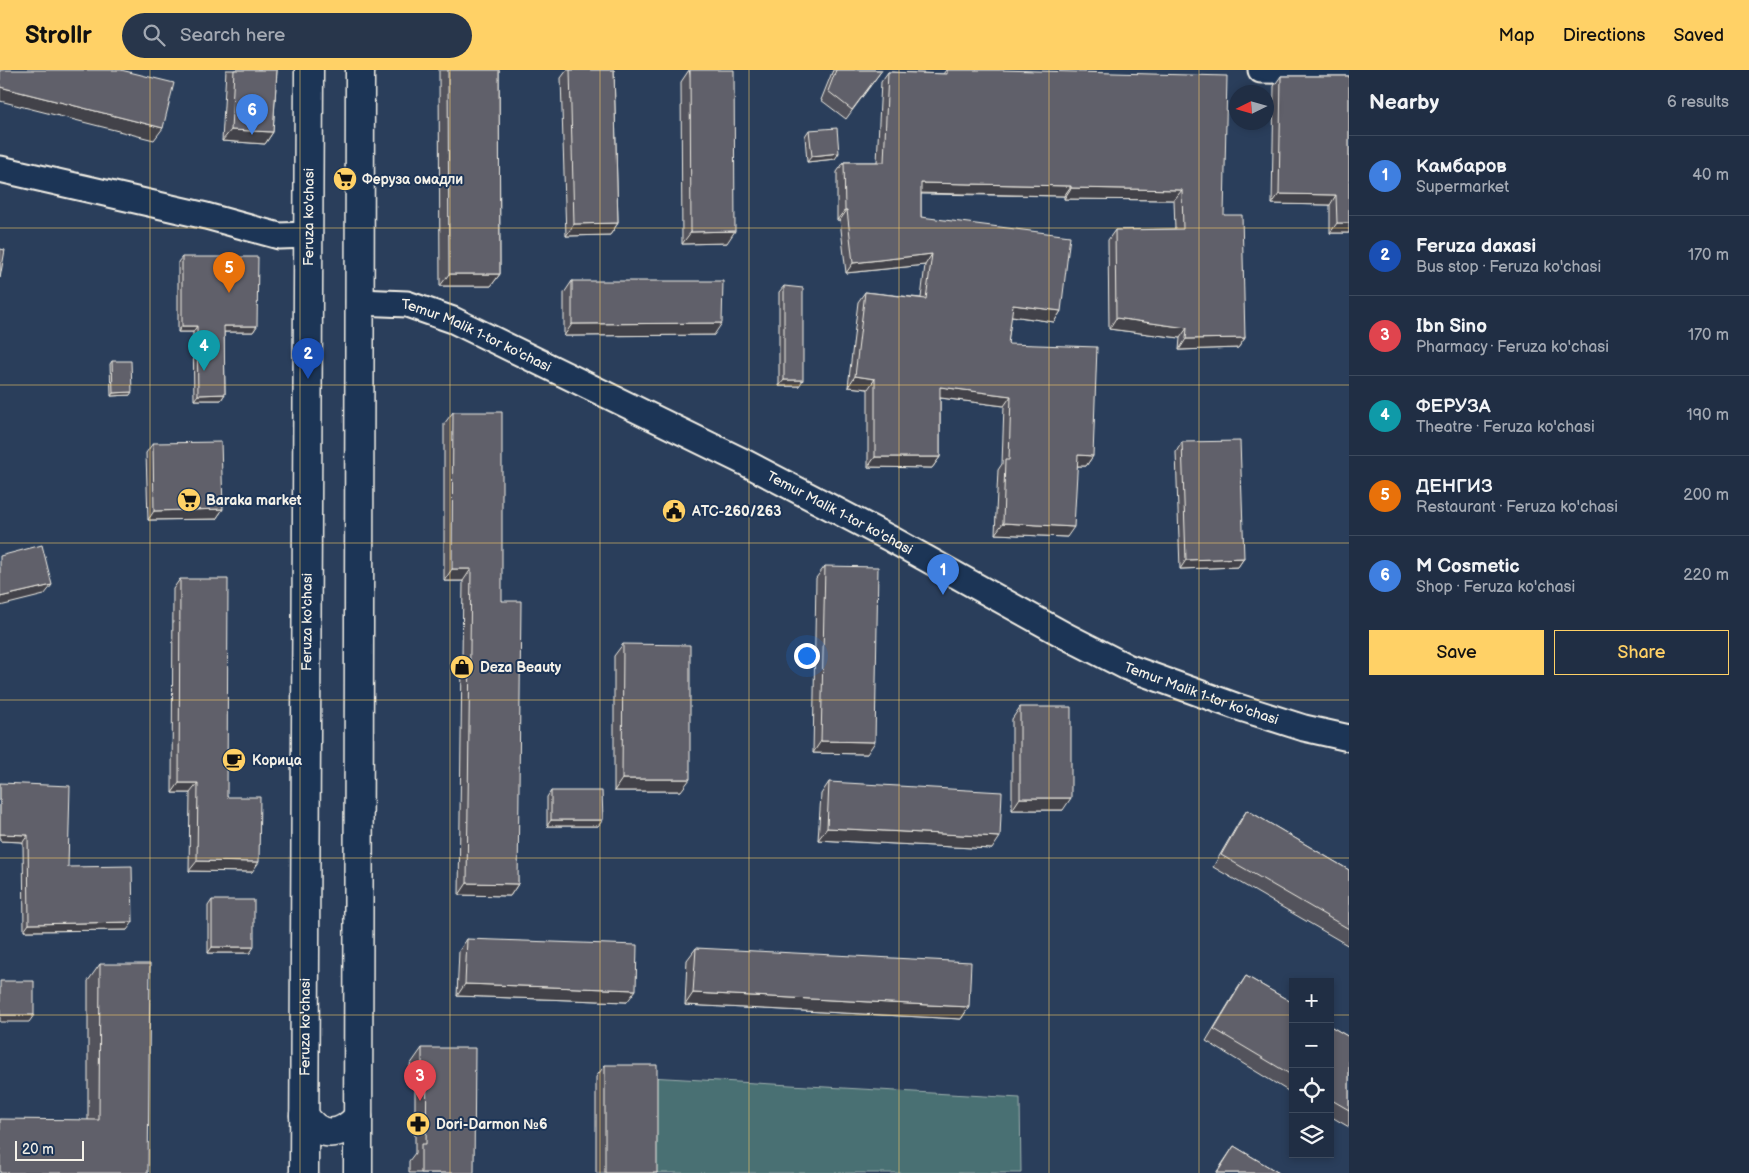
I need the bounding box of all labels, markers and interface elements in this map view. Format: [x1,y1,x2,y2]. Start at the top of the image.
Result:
search box [122,13,472,58]
text: Strollr [25,21,92,50]
icon: search [140,21,168,49]
text: Search here [180,24,285,47]
text: Map [1499,25,1535,46]
text: Directions [1563,25,1645,46]
text: Saved [1673,25,1724,46]
north arrow [1229,85,1274,130]
text: Nearby [1369,90,1439,115]
text: 6 results [1667,93,1729,112]
pin: 6 [236,94,268,135]
text: Камбаров [1416,155,1507,178]
supermarket icon: Феруза омадли [332,166,358,192]
text: 1 [1382,166,1388,185]
text: 40 m [1692,166,1729,185]
street label: Feruza ko'chasi [300,168,317,266]
place label: Феруза омадли [362,171,463,188]
text: Supermarket [1416,178,1509,197]
text: Feruza daxasi [1416,235,1536,258]
text: 2 [1380,246,1390,265]
text: 170 m [1688,246,1729,265]
pin: 5 [213,252,245,293]
text: Bus stop · Feruza ko'chasi [1416,258,1601,277]
street label: Temur Malik 1-tor ko'chasi [401,295,554,375]
text: Ibn Sino [1416,315,1487,338]
text: 3 [1380,326,1390,345]
text: 170 m [1688,326,1729,345]
pin: 4 [188,330,220,371]
pin: 2 [292,338,324,379]
text: Pharmacy · Feruza ko'chasi [1416,338,1609,357]
text: ФЕРУЗА [1416,395,1491,418]
text: 4 [1380,406,1390,425]
text: 190 m [1687,406,1729,425]
text: Theatre · Feruza ko'chasi [1416,418,1595,437]
street label: Temur Malik 1-tor ko'chasi [764,467,916,558]
text: ДЕНГИЗ [1416,475,1493,498]
text: 5 [1380,486,1390,505]
text: 200 m [1683,486,1729,505]
supermarket icon: Baraka market [176,487,202,513]
place label: Baraka market [206,492,302,509]
public building icon: АТС-260/263 [661,498,687,524]
text: Restaurant · Feruza ko'chasi [1416,498,1618,517]
place label: АТС-260/263 [691,503,781,520]
pin: 1 [927,554,959,595]
text: M Cosmetic [1416,555,1520,578]
text: 6 [1380,566,1390,585]
text: 220 m [1683,566,1729,585]
street label: Feruza ko'chasi [298,573,315,671]
text: Shop · Feruza ko'chasi [1416,578,1575,597]
button: Save [1369,630,1544,675]
button: Share [1554,630,1729,675]
your location [794,643,820,669]
shop icon: Deza Beauty [449,654,475,680]
street label: Temur Malik 1-tor ko'chasi [1122,658,1281,728]
place label: Deza Beauty [480,659,562,676]
cafe icon: Корица [221,747,247,773]
place label: Корица [252,752,303,769]
street label: Feruza ko'chasi [296,978,313,1076]
map controls [1289,978,1334,1158]
button: + [1289,978,1334,1023]
button: − [1289,1023,1334,1068]
pin: 3 [404,1060,436,1101]
button: locate [1289,1068,1334,1113]
pharmacy icon: Dori-Darmon №6 [405,1111,431,1137]
button: layers [1289,1113,1334,1158]
place label: Dori-Darmon №6 [436,1116,547,1133]
scale bar [15,1138,84,1161]
text: 20 m [22,1141,54,1158]

